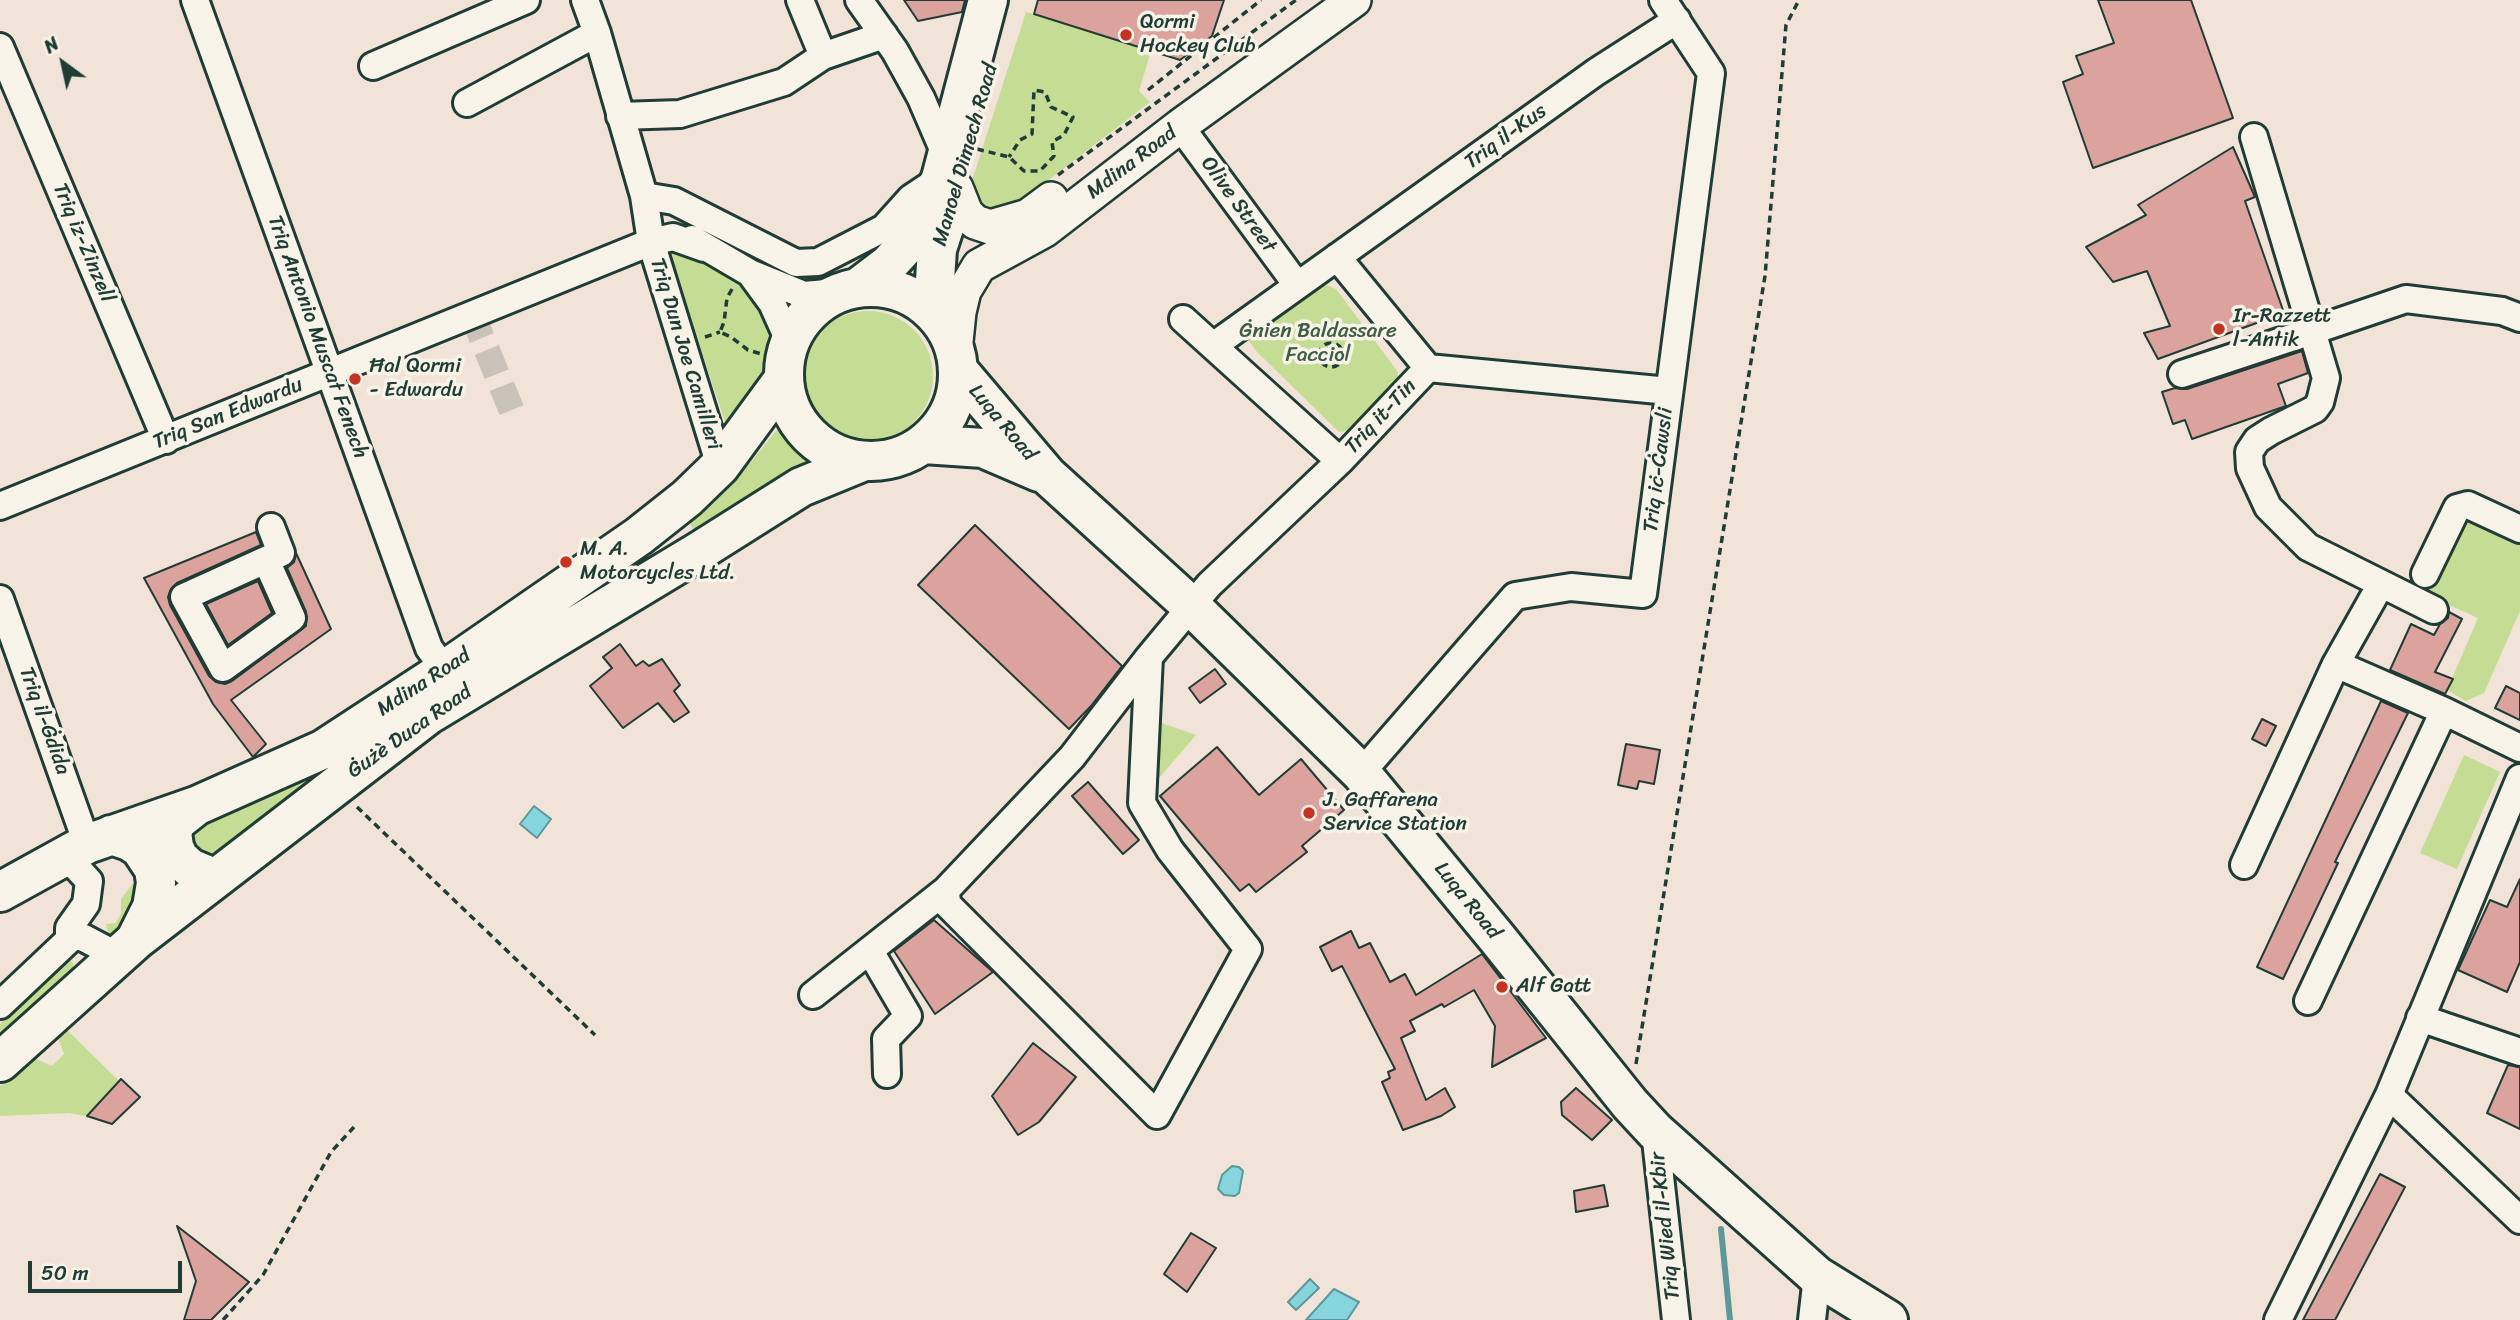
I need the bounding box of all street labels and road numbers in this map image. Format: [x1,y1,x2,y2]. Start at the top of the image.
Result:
street label: Manoel Dimech Road [928,61,1004,249]
street label: Triq il-Kus [1460,99,1552,175]
street label: Mdina Road [1082,121,1182,205]
street label: Olive Street [1195,152,1281,258]
street label: Triq iz-Zinzell [47,180,119,306]
street label: Triq Antonio Muscat Fenech [261,212,373,462]
street label: Triq Dun Joe Camilleri [644,255,726,453]
street label: Triq San Edwardu [150,373,306,455]
street label: Triq it-Tin [1340,374,1422,460]
street label: Luqa Road [963,380,1041,466]
street label: Triq iċ-Ċawsli [1639,406,1679,534]
street label: Mdina Road [373,643,475,723]
street label: Triq il-Ġdida [13,664,75,778]
street label: Ġużè Duca Road [343,680,477,784]
street label: Luqa Road [1428,857,1506,945]
street label: Triq Wied il-Kbir [1646,1151,1686,1301]

